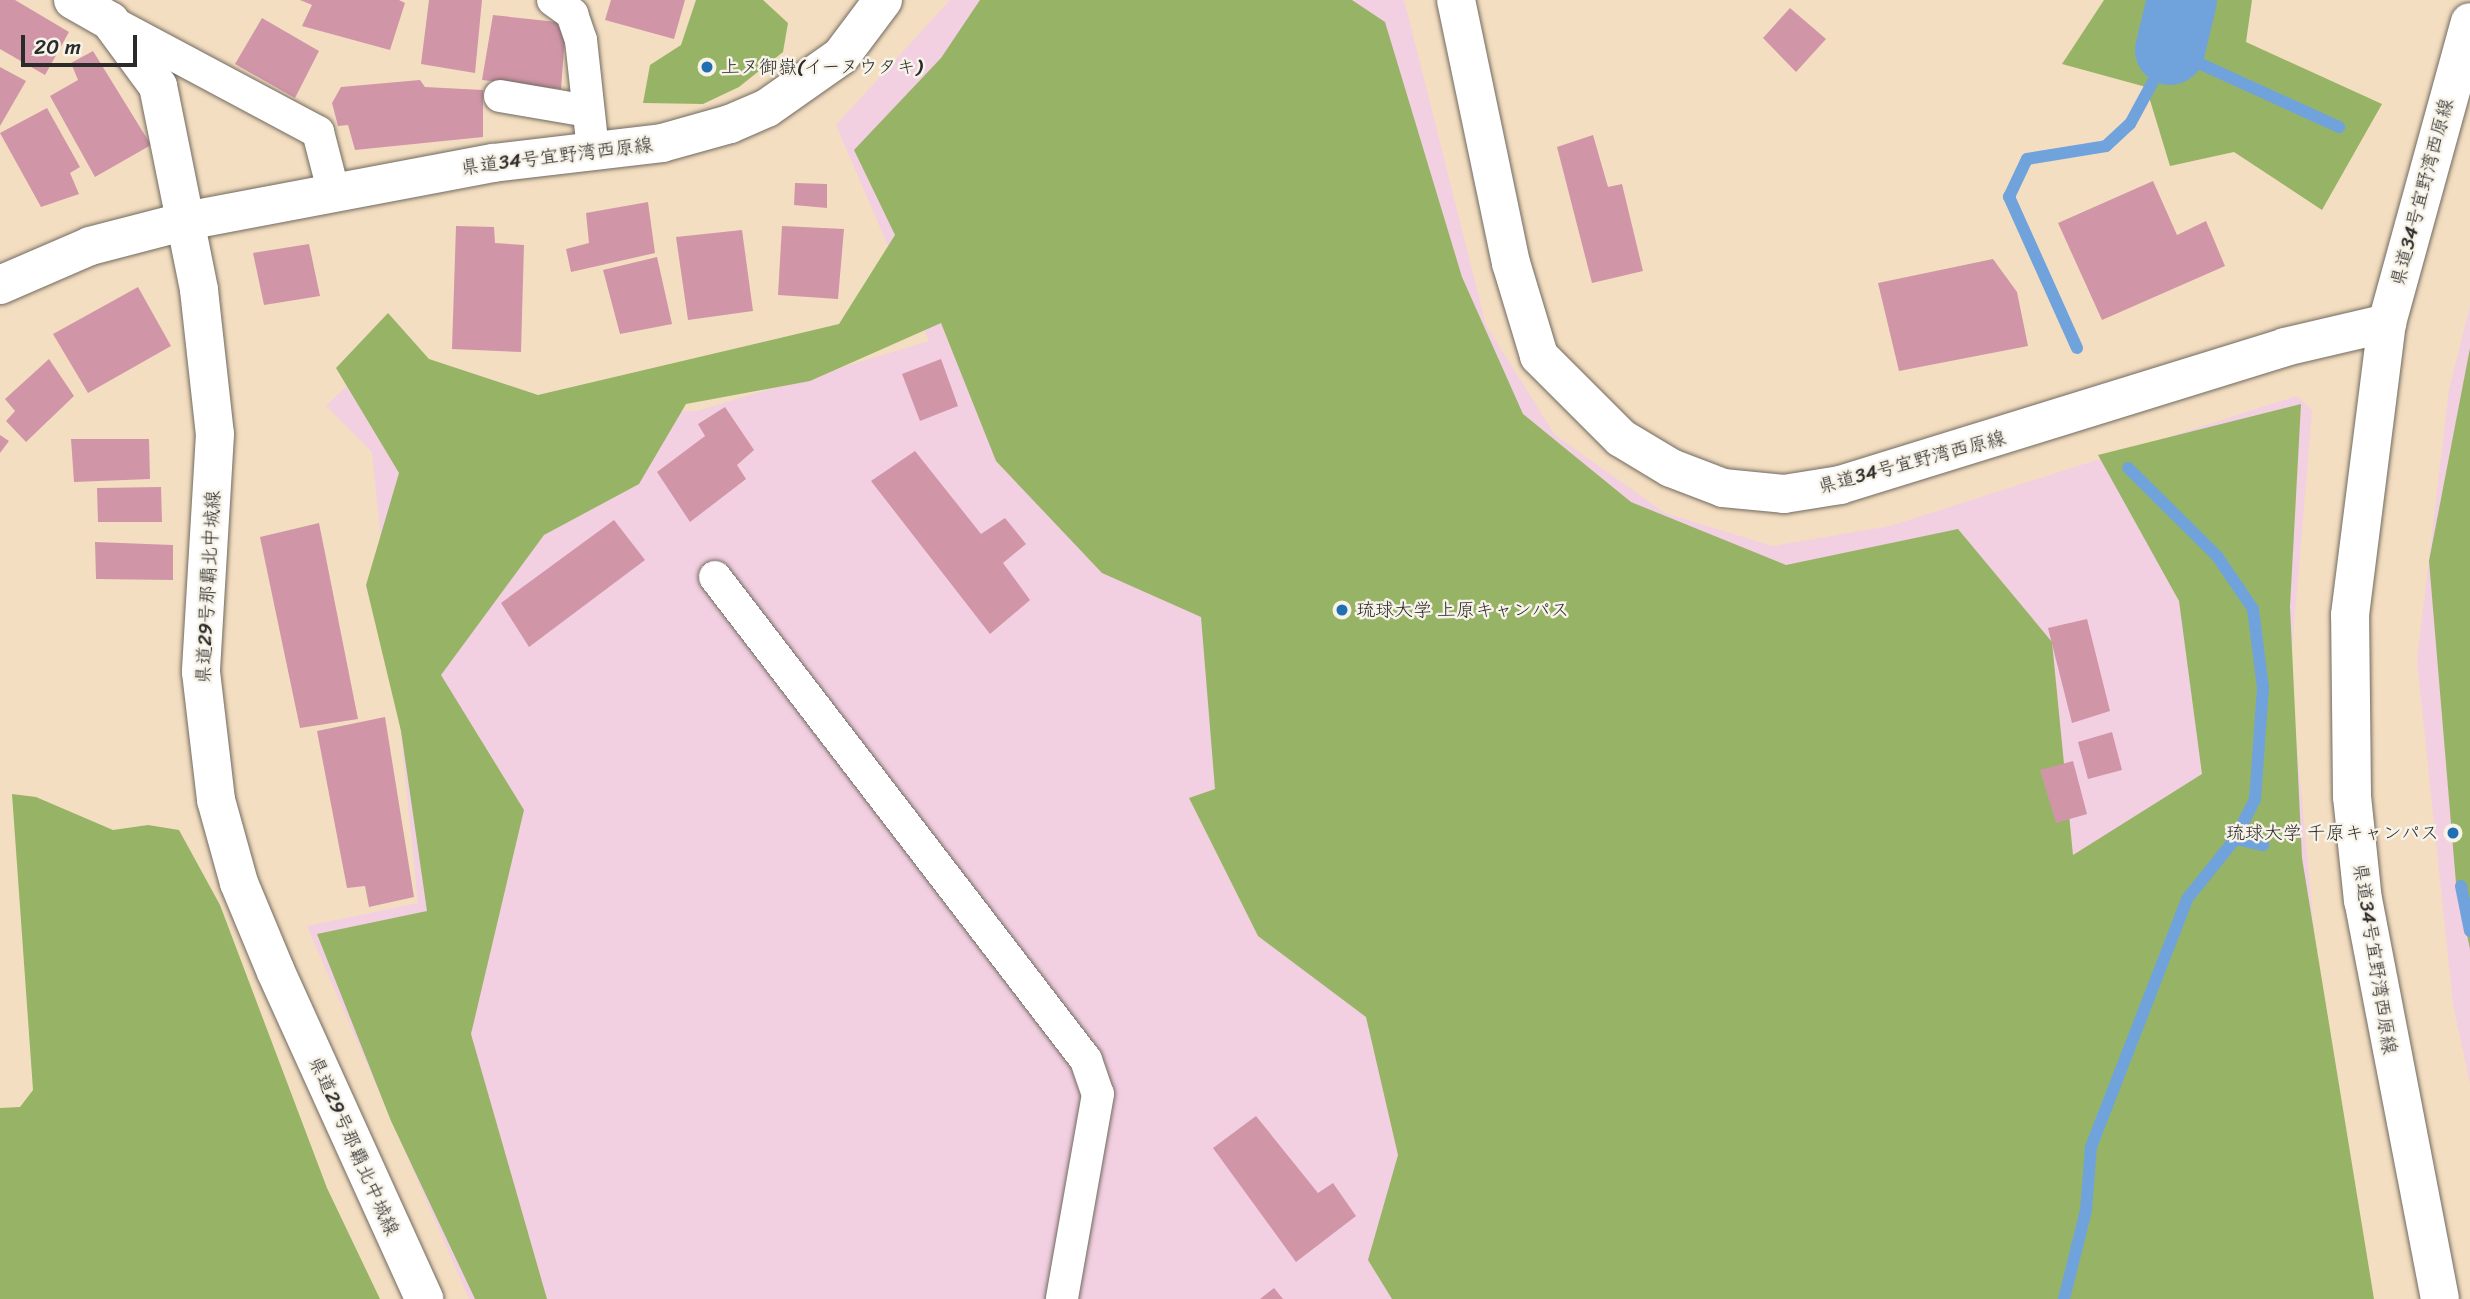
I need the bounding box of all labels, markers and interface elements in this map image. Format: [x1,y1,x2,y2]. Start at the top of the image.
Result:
scale bar [24,21,140,65]
text: 20 m [34,28,81,66]
place label: 上ヌ御嶽(イーヌウタキ) [721,56,923,78]
marker: 上ヌ御嶽(イーヌウタキ) [699,59,715,75]
street label: 県道34号宜野湾西原線 [2386,96,2458,288]
street label: 県道34号宜野湾西原線 [460,133,654,179]
street label: 県道34号宜野湾西原線 [1816,426,2008,498]
street label: 県道29号那覇北中城線 [192,490,224,684]
place label: 琉球大学 上原キャンパス [1356,599,1570,621]
marker: 琉球大学 上原キャンパス [1334,602,1350,618]
place label: 琉球大学 千原キャンパス [2225,822,2439,844]
marker: 琉球大学 千原キャンパス [2445,825,2461,841]
street label: 県道34号宜野湾西原線 [2349,862,2401,1056]
street label: 県道29号那覇北中城線 [304,1053,404,1239]

